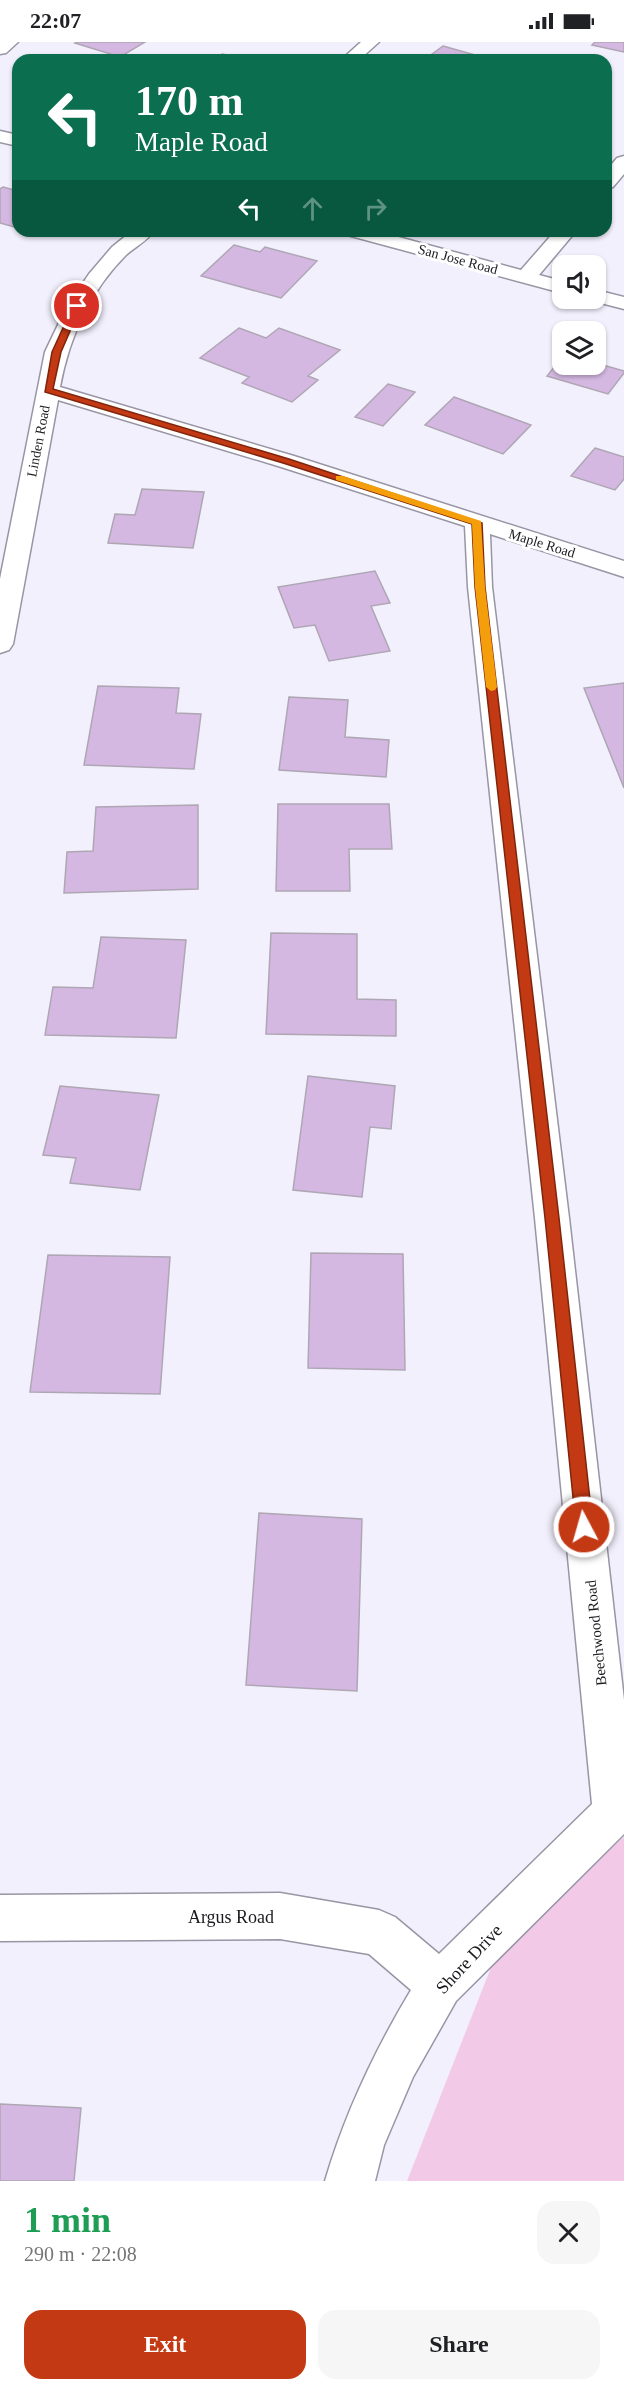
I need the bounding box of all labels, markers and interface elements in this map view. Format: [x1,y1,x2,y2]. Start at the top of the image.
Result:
text: 22:07 [30,8,81,33]
icon: left [36,78,114,156]
text: 170 m [135,78,244,124]
text: Maple Road [135,127,268,157]
icon: left [233,192,266,225]
icon: ahead [296,192,329,225]
icon: right [359,192,392,225]
street label: San Jose Road [416,242,499,277]
map controls [552,255,606,375]
button: sound [552,255,606,309]
pin [51,280,102,331]
icon: arrive [60,289,93,322]
button: layers [552,321,606,375]
street label: Linden Road [24,404,53,478]
street label: Maple Road [507,526,577,561]
position arrow [552,1495,616,1559]
street label: Beechwood Road [582,1579,610,1687]
street label: Argus Road [188,1907,274,1927]
street label: Shore Drive [432,1920,506,1998]
text: 1 min [24,2200,111,2240]
button: close [537,2201,600,2264]
text: 290 m · 22:08 [24,2243,137,2265]
button: Exit [24,2310,306,2379]
button: Share [318,2310,600,2379]

